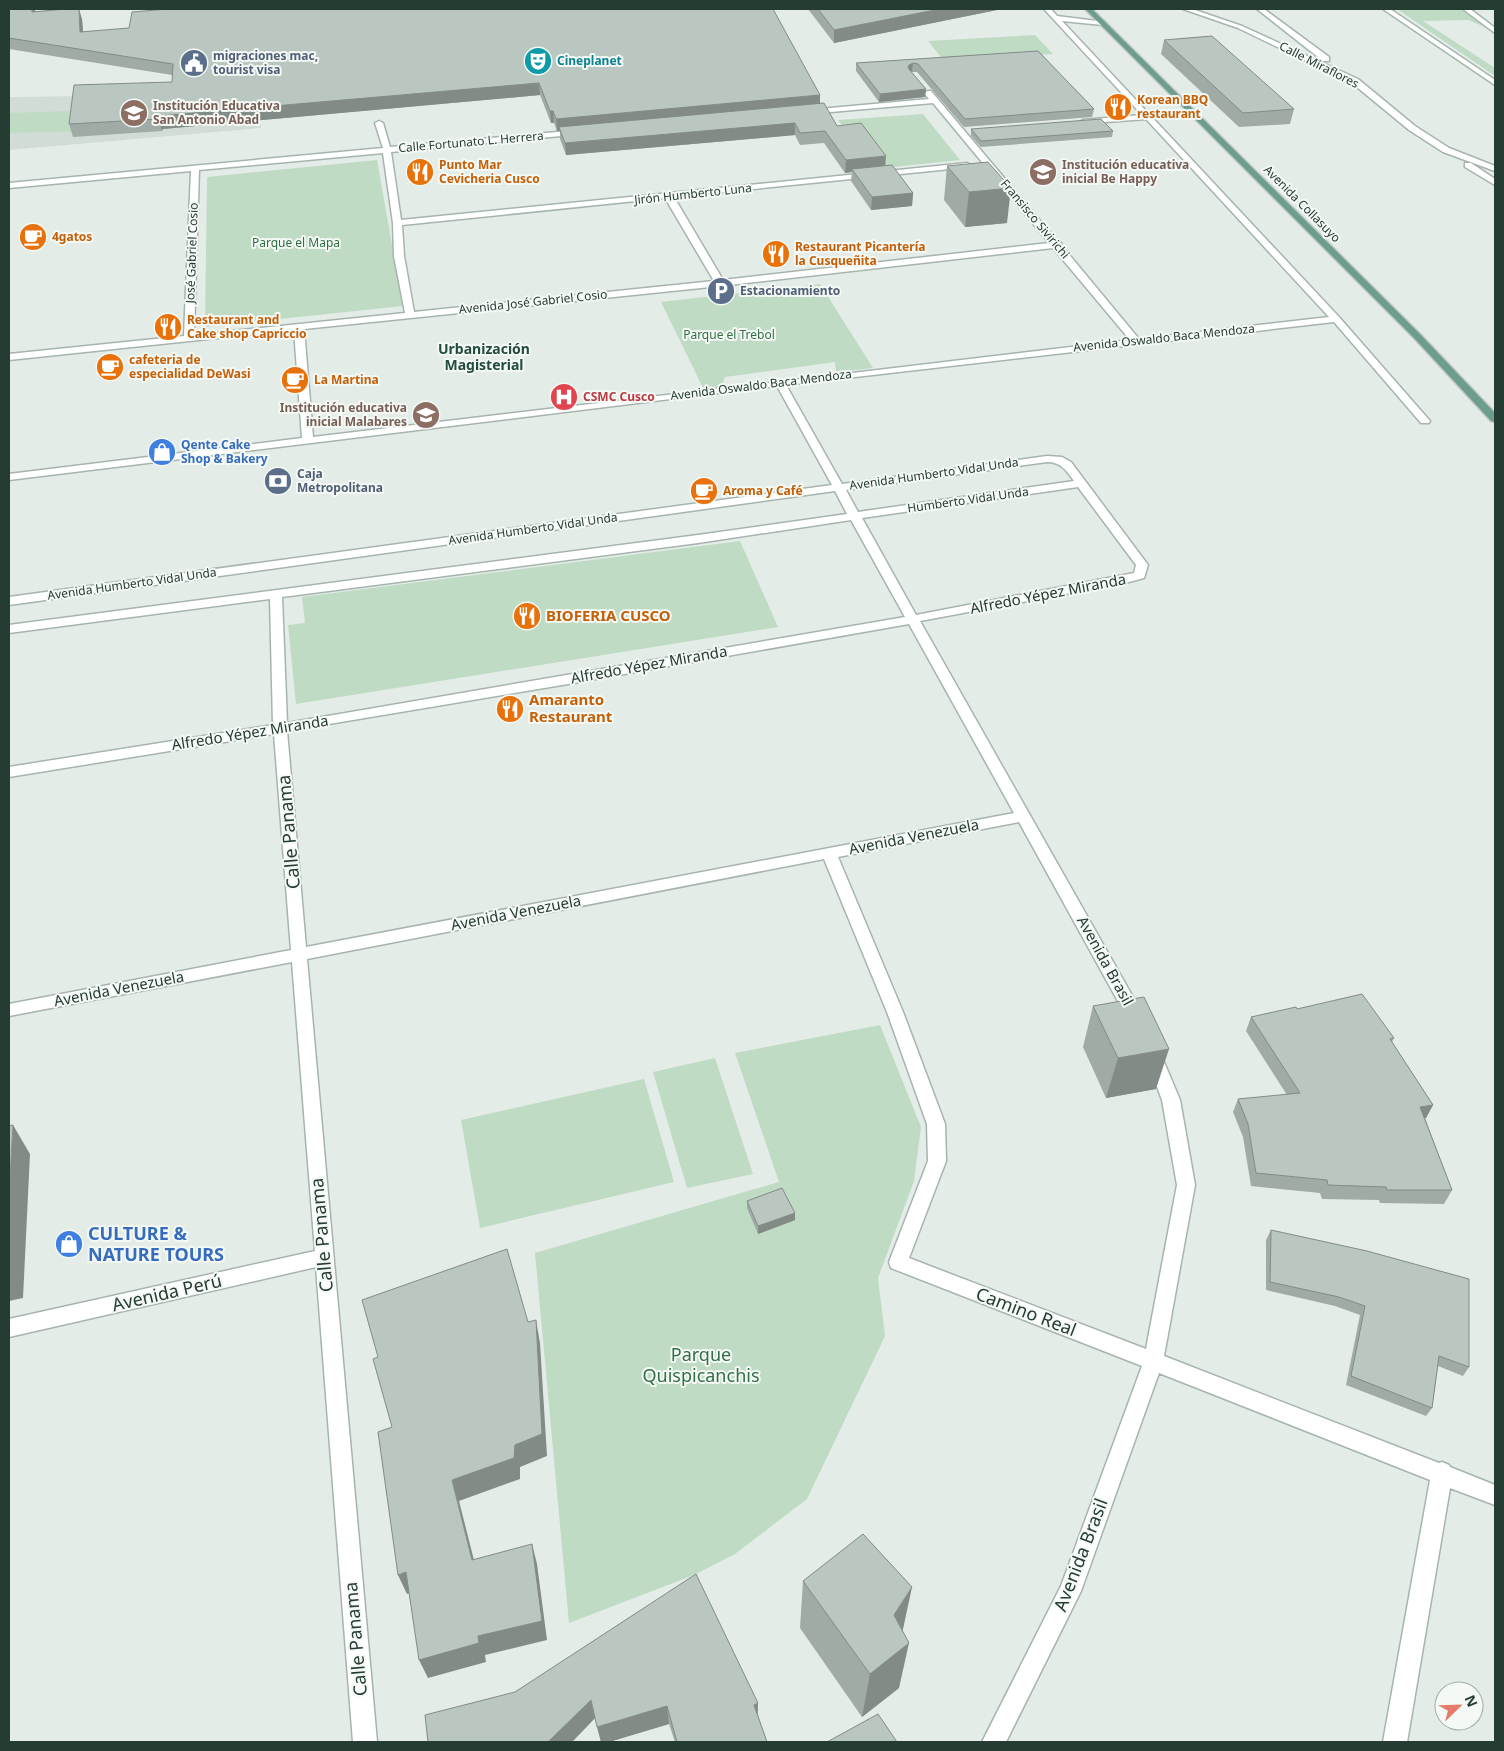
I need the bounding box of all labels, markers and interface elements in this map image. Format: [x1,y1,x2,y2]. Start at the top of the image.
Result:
street label: Calle Miraflores [1276,37,1362,92]
theatre icon: Cineplanet [523,46,553,76]
place label: migraciones mac, tourist visa [213,47,318,78]
public building icon: migraciones mac, tourist visa [179,48,209,78]
place label: Cineplanet [557,52,622,69]
place label: Korean BBQ restaurant [1137,91,1208,122]
restaurant icon: Korean BBQ restaurant [1103,92,1133,122]
place label: Institución Educativa San Antonio Abad [153,97,280,128]
school or university icon: Institución Educativa San Antonio Abad [119,98,149,128]
street label: Calle Fortunato L. Herrera [398,127,544,156]
place label: Punto Mar Cevicheria Cusco [439,156,540,187]
place label: Institución educativa inicial Be Happy [1062,156,1189,187]
restaurant icon: Punto Mar Cevicheria Cusco [405,157,435,187]
school or university icon: Institución educativa inicial Be Happy [1028,157,1058,187]
street label: Avenida Collasuyo [1260,161,1345,246]
street label: Fransisco Sivirichi [997,175,1074,262]
street label: Jirón Humberto Luna [632,179,753,208]
street label: José Gabriel Cosio [181,202,202,305]
cafe icon: 4gatos [18,222,48,252]
place label: 4gatos [52,228,92,245]
park label: Parque el Mapa [252,234,340,251]
place label: Restaurant Picantería la Cusqueñita [795,238,925,269]
restaurant icon: Restaurant Picantería la Cusqueñita [761,239,791,269]
parking icon: Estacionamiento [706,276,736,306]
place label: Estacionamiento [740,282,840,299]
street label: Avenida José Gabriel Cosio [458,285,608,318]
place label: Restaurant and Cake shop Capriccio [187,311,307,342]
restaurant icon: Restaurant and Cake shop Capriccio [153,312,183,342]
street label: Avenida Oswaldo Baca Mendoza [1072,320,1256,355]
park label: Parque el Trebol [683,326,775,343]
district label: Urbanización Magisterial [438,339,530,374]
place label: cafeteria de especialidad DeWasi [129,351,251,382]
cafe icon: cafeteria de especialidad DeWasi [95,352,125,382]
cafe icon: La Martina [280,365,310,395]
street label: Avenida Oswaldo Baca Mendoza [669,365,853,404]
place label: La Martina [314,371,379,388]
hospital icon: CSMC Cusco [549,382,579,412]
place label: CSMC Cusco [583,388,655,405]
place label: Institución educativa inicial Malabares [280,399,407,430]
school or university icon: Institución educativa inicial Malabares [411,400,441,430]
place label: Qente Cake Shop & Bakery [181,436,268,467]
shop icon: Qente Cake Shop & Bakery [147,437,177,467]
street label: Avenida Humberto Vidal Unda [848,453,1020,494]
place label: Caja Metropolitana [297,465,383,496]
bank icon: Caja Metropolitana [263,466,293,496]
cafe icon: Aroma y Café [689,476,719,506]
place label: Aroma y Café [723,482,803,499]
street label: Humberto Vidal Unda [906,483,1030,516]
street label: Avenida Humberto Vidal Unda [447,508,619,549]
street label: Avenida Humberto Vidal Unda [46,563,218,604]
street label: Alfredo Yépez Miranda [968,568,1128,618]
restaurant icon: BIOFERIA CUSCO [512,601,542,631]
place label: BIOFERIA CUSCO [546,605,671,625]
street label: Alfredo Yépez Miranda [569,640,729,688]
place label: Amaranto Restaurant [529,689,613,726]
restaurant icon: Amaranto Restaurant [495,694,525,724]
street label: Alfredo Yépez Miranda [170,710,330,754]
street label: Calle Panama [271,774,305,890]
street label: Avenida Venezuela [847,814,981,858]
street label: Avenida Venezuela [449,890,583,934]
street label: Avenida Brasil [1073,912,1139,1009]
street label: Avenida Venezuela [52,966,186,1010]
street label: Calle Panama [304,1177,338,1293]
place label: CULTURE & NATURE TOURS [88,1221,224,1266]
shop icon: CULTURE & NATURE TOURS [54,1229,84,1259]
street label: Avenida Perú [110,1268,224,1316]
street label: Camino Real [973,1281,1080,1341]
park label: Parque Quispicanchis [642,1342,760,1387]
street label: Avenida Brasil [1048,1495,1113,1615]
street label: Calle Panama [338,1581,372,1697]
north arrow [1434,1681,1484,1731]
text: N [1460,1692,1482,1710]

